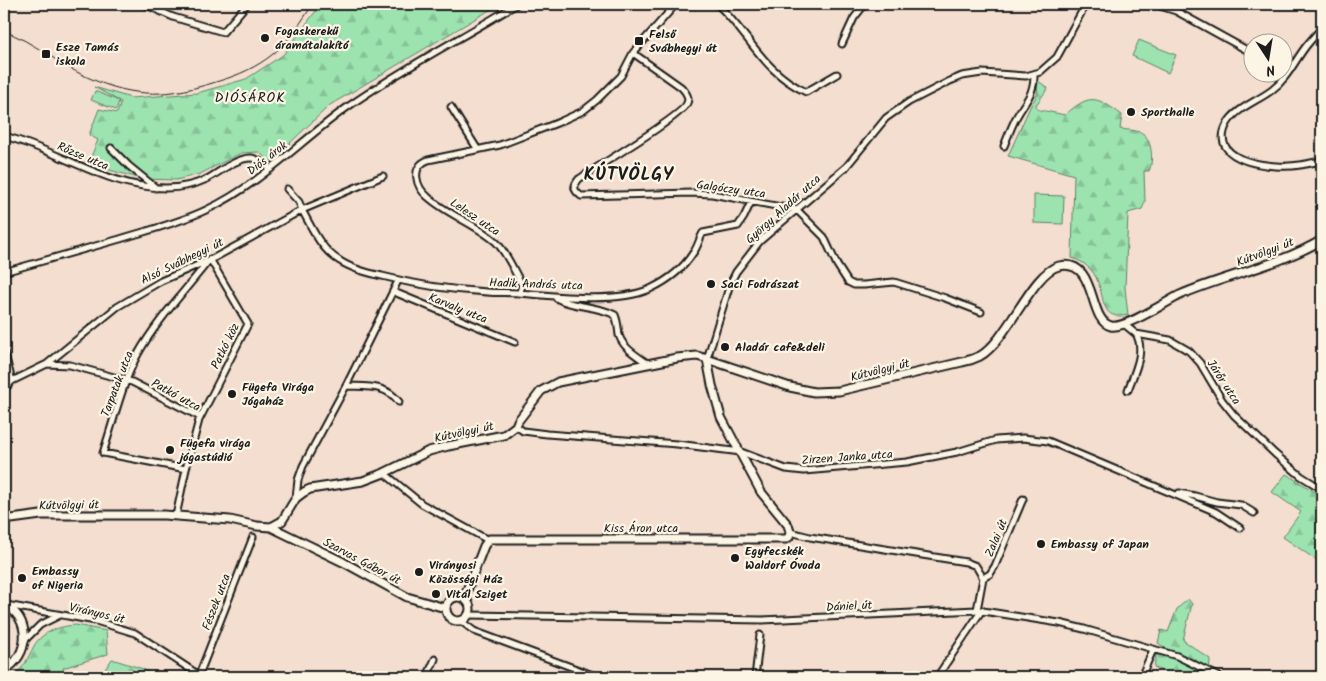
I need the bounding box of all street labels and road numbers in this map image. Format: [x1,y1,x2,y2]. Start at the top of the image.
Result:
street label: Diós árok [243,136,292,180]
street label: Rőzse utca [54,137,112,176]
street label: György Aladár utca [741,170,826,249]
street label: Galgóczy utca [695,175,767,204]
street label: Lelesz utca [446,194,504,241]
street label: Alsó Svábhegyi út [138,233,227,290]
street label: Kútvölgyi út [1234,233,1297,272]
street label: Hadik András utca [489,273,583,296]
street label: Karvaly utca [425,288,491,329]
street label: Patkó köz [206,320,245,372]
street label: Tarpatak utca [96,348,139,420]
street label: Kútvölgyi út [849,354,912,387]
street label: Járőr utca [1202,356,1246,409]
street label: Patkó utca [148,374,204,417]
street label: Kútvölgyi út [433,417,496,448]
street label: Zirzen Janka utca [801,445,894,470]
street label: Kútvölgyi út [39,495,100,516]
street label: Zalai út [980,516,1013,560]
street label: Kiss Áron utca [604,519,679,538]
street label: Szarvas Gábor út [319,533,404,590]
street label: Fészek utca [197,571,236,633]
street label: Dániel út [825,596,873,617]
street label: Virányos út [67,598,127,629]

